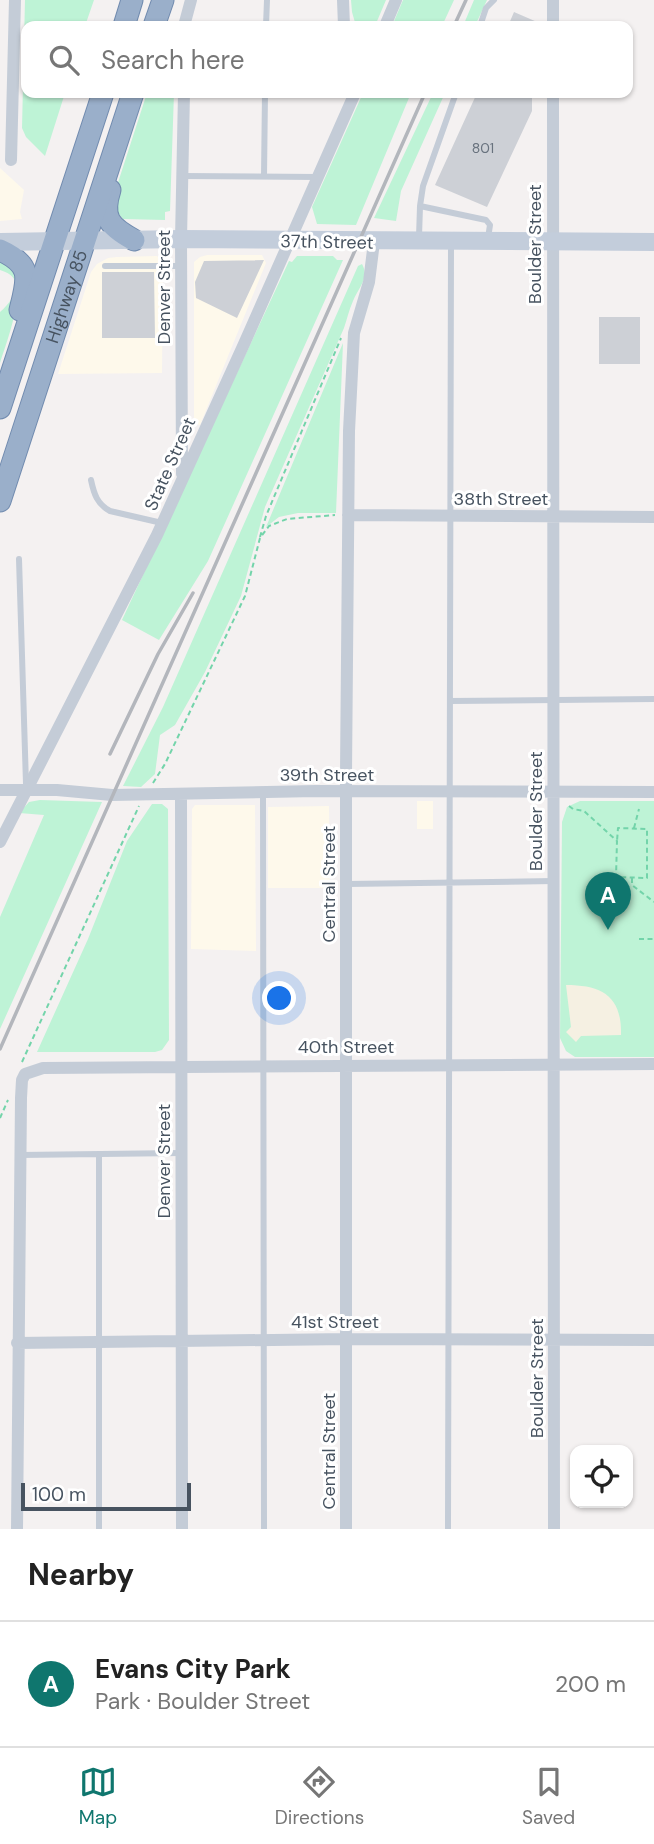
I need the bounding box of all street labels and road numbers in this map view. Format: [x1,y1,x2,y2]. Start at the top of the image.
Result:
street label: Boulder Street [523,184,547,304]
street label: 37th Street [280,229,374,255]
street label: Denver Street [152,230,176,344]
street label: Highway 85 [40,247,93,346]
street label: State Street [139,413,201,515]
street label: 38th Street [454,487,548,511]
street label: Boulder Street [524,751,548,871]
street label: 39th Street [280,763,374,787]
street label: Central Street [317,826,341,942]
street label: 40th Street [298,1035,394,1059]
street label: Denver Street [152,1104,176,1218]
street label: 41st Street [291,1310,379,1334]
street label: Boulder Street [525,1318,549,1438]
street label: Central Street [317,1393,341,1509]

